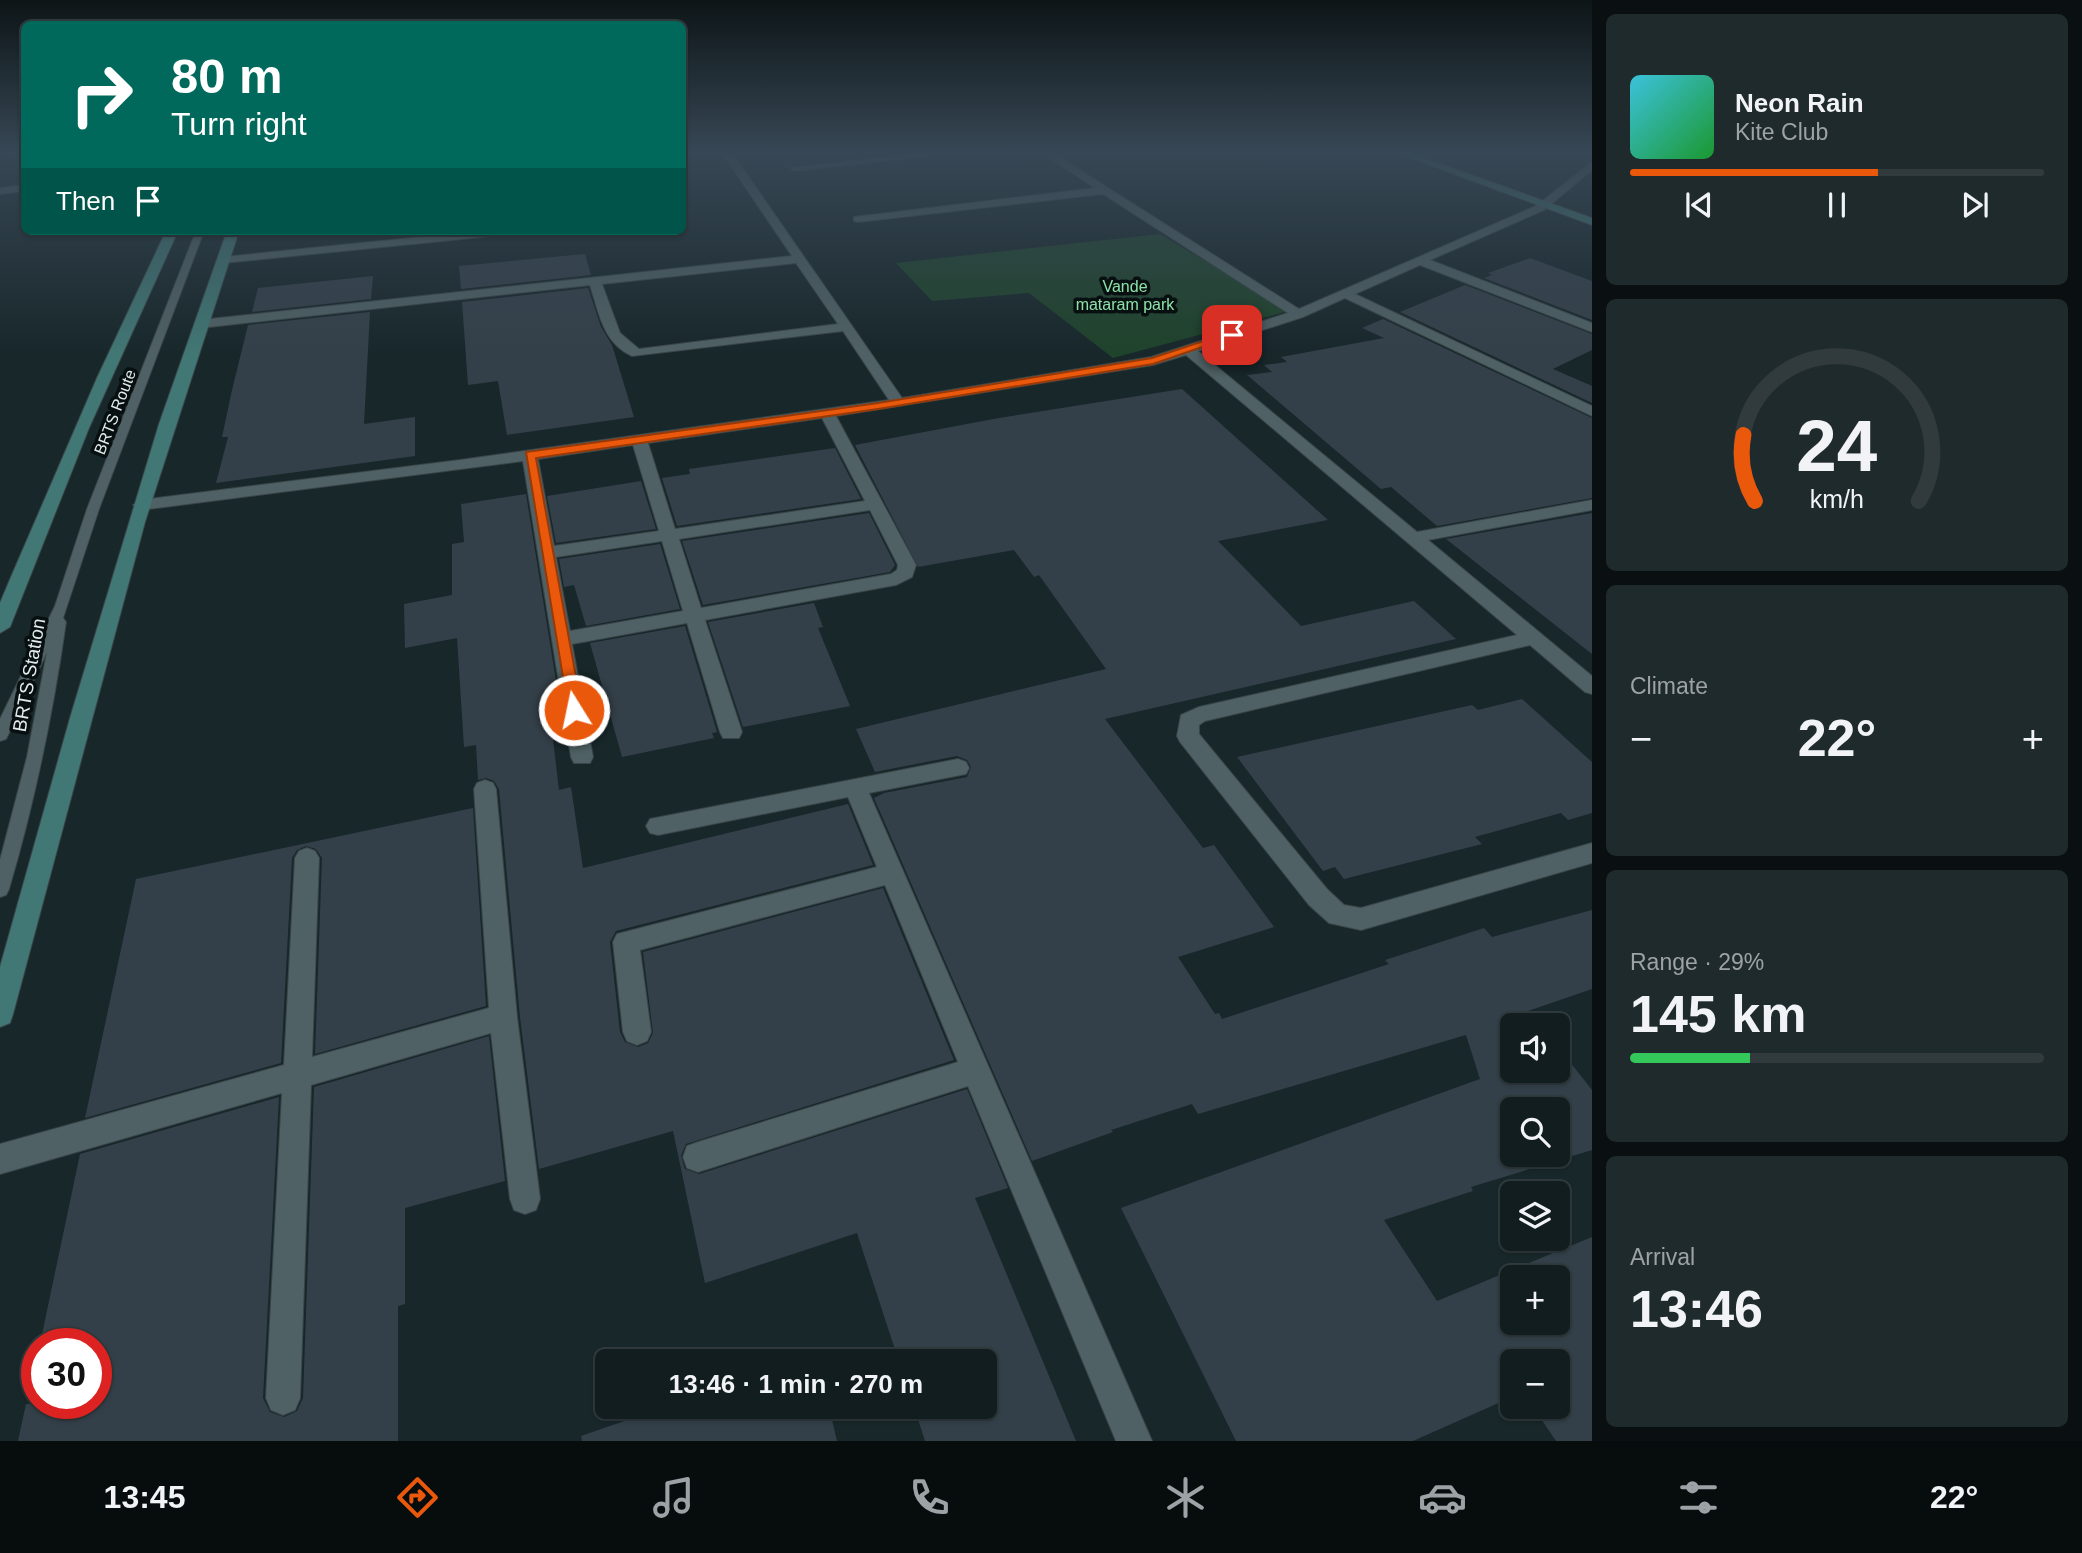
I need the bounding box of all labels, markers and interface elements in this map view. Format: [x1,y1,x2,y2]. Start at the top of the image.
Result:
icon: right [56,49,147,140]
text: 80 m [171,49,283,103]
text: Neon Rain [1735,88,1864,118]
text: Turn right [171,106,307,142]
text: Kite Club [1735,119,1828,145]
icon: arrive [129,182,167,220]
text: Then [56,186,115,216]
icon: previous [1680,186,1718,224]
icon: pause [1818,186,1856,224]
icon: next [1956,186,1994,224]
park label: Vande mataram park [1076,278,1175,313]
pin [1202,305,1262,365]
icon: arrive [1213,316,1251,354]
street label: BRTS Route [91,367,139,457]
text: 24 [1797,406,1878,487]
text: km/h [1810,485,1864,513]
street label: BRTS Station [9,617,49,733]
position arrow [537,673,611,747]
text: Climate [1630,673,1708,699]
text: 22° [1798,709,1876,767]
text: − [1630,718,1652,760]
text: + [2022,718,2044,760]
text: Range · 29% [1630,949,1764,975]
text: 145 km [1630,985,1806,1043]
map controls [1500,1013,1570,1419]
button: sound [1500,1013,1570,1083]
button: search [1500,1097,1570,1167]
button: layers [1500,1181,1570,1251]
text: Arrival [1630,1244,1695,1270]
button: + [1500,1265,1570,1335]
text: 13:46 [1630,1280,1763,1338]
speed limit sign: 30 [21,1328,112,1419]
button: − [1500,1349,1570,1419]
text: 13:46 · 1 min · 270 m [669,1369,923,1399]
icon: directions [393,1473,442,1522]
icon: music [649,1473,698,1522]
icon: phone [905,1473,954,1522]
icon: climate [1161,1473,1210,1522]
icon: car [1418,1473,1467,1522]
icon: filters [1674,1473,1723,1522]
text: 13:45 [104,1479,185,1515]
text: 22° [1930,1479,1978,1515]

